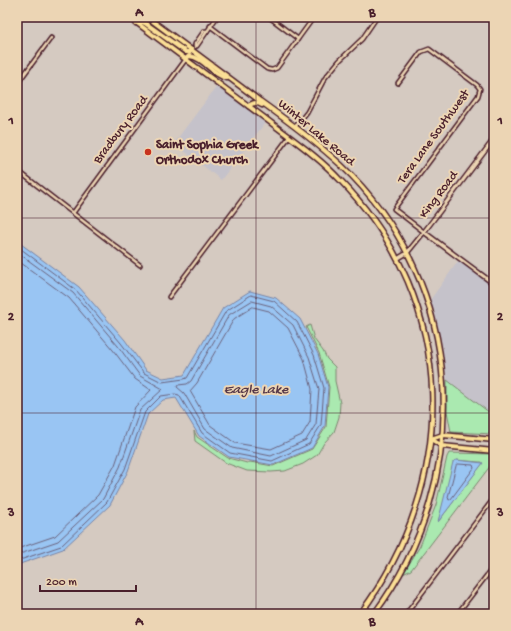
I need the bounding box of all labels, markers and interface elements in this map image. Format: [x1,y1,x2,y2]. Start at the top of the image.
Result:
text: A [134,6,144,21]
text: B [368,6,377,21]
street label: Tera Lane Southwest [394,86,474,188]
street label: Bradbury Road [90,92,152,168]
street label: Winter Lake Road [275,96,359,170]
text: 1 [7,114,14,129]
text: 1 [496,114,503,129]
place label: Saint Sophia Greek Orthodox Church [156,138,260,168]
marker: Saint Sophia Greek Orthodox Church [143,147,153,157]
street label: King Road [416,167,462,221]
text: 2 [8,310,15,325]
text: 2 [497,310,504,325]
water label: Eagle Lake [224,382,289,399]
text: 3 [7,506,15,521]
text: 3 [496,506,504,521]
scale bar [40,567,136,593]
text: 200 m [46,576,77,590]
text: A [134,615,144,630]
text: B [368,615,377,630]

